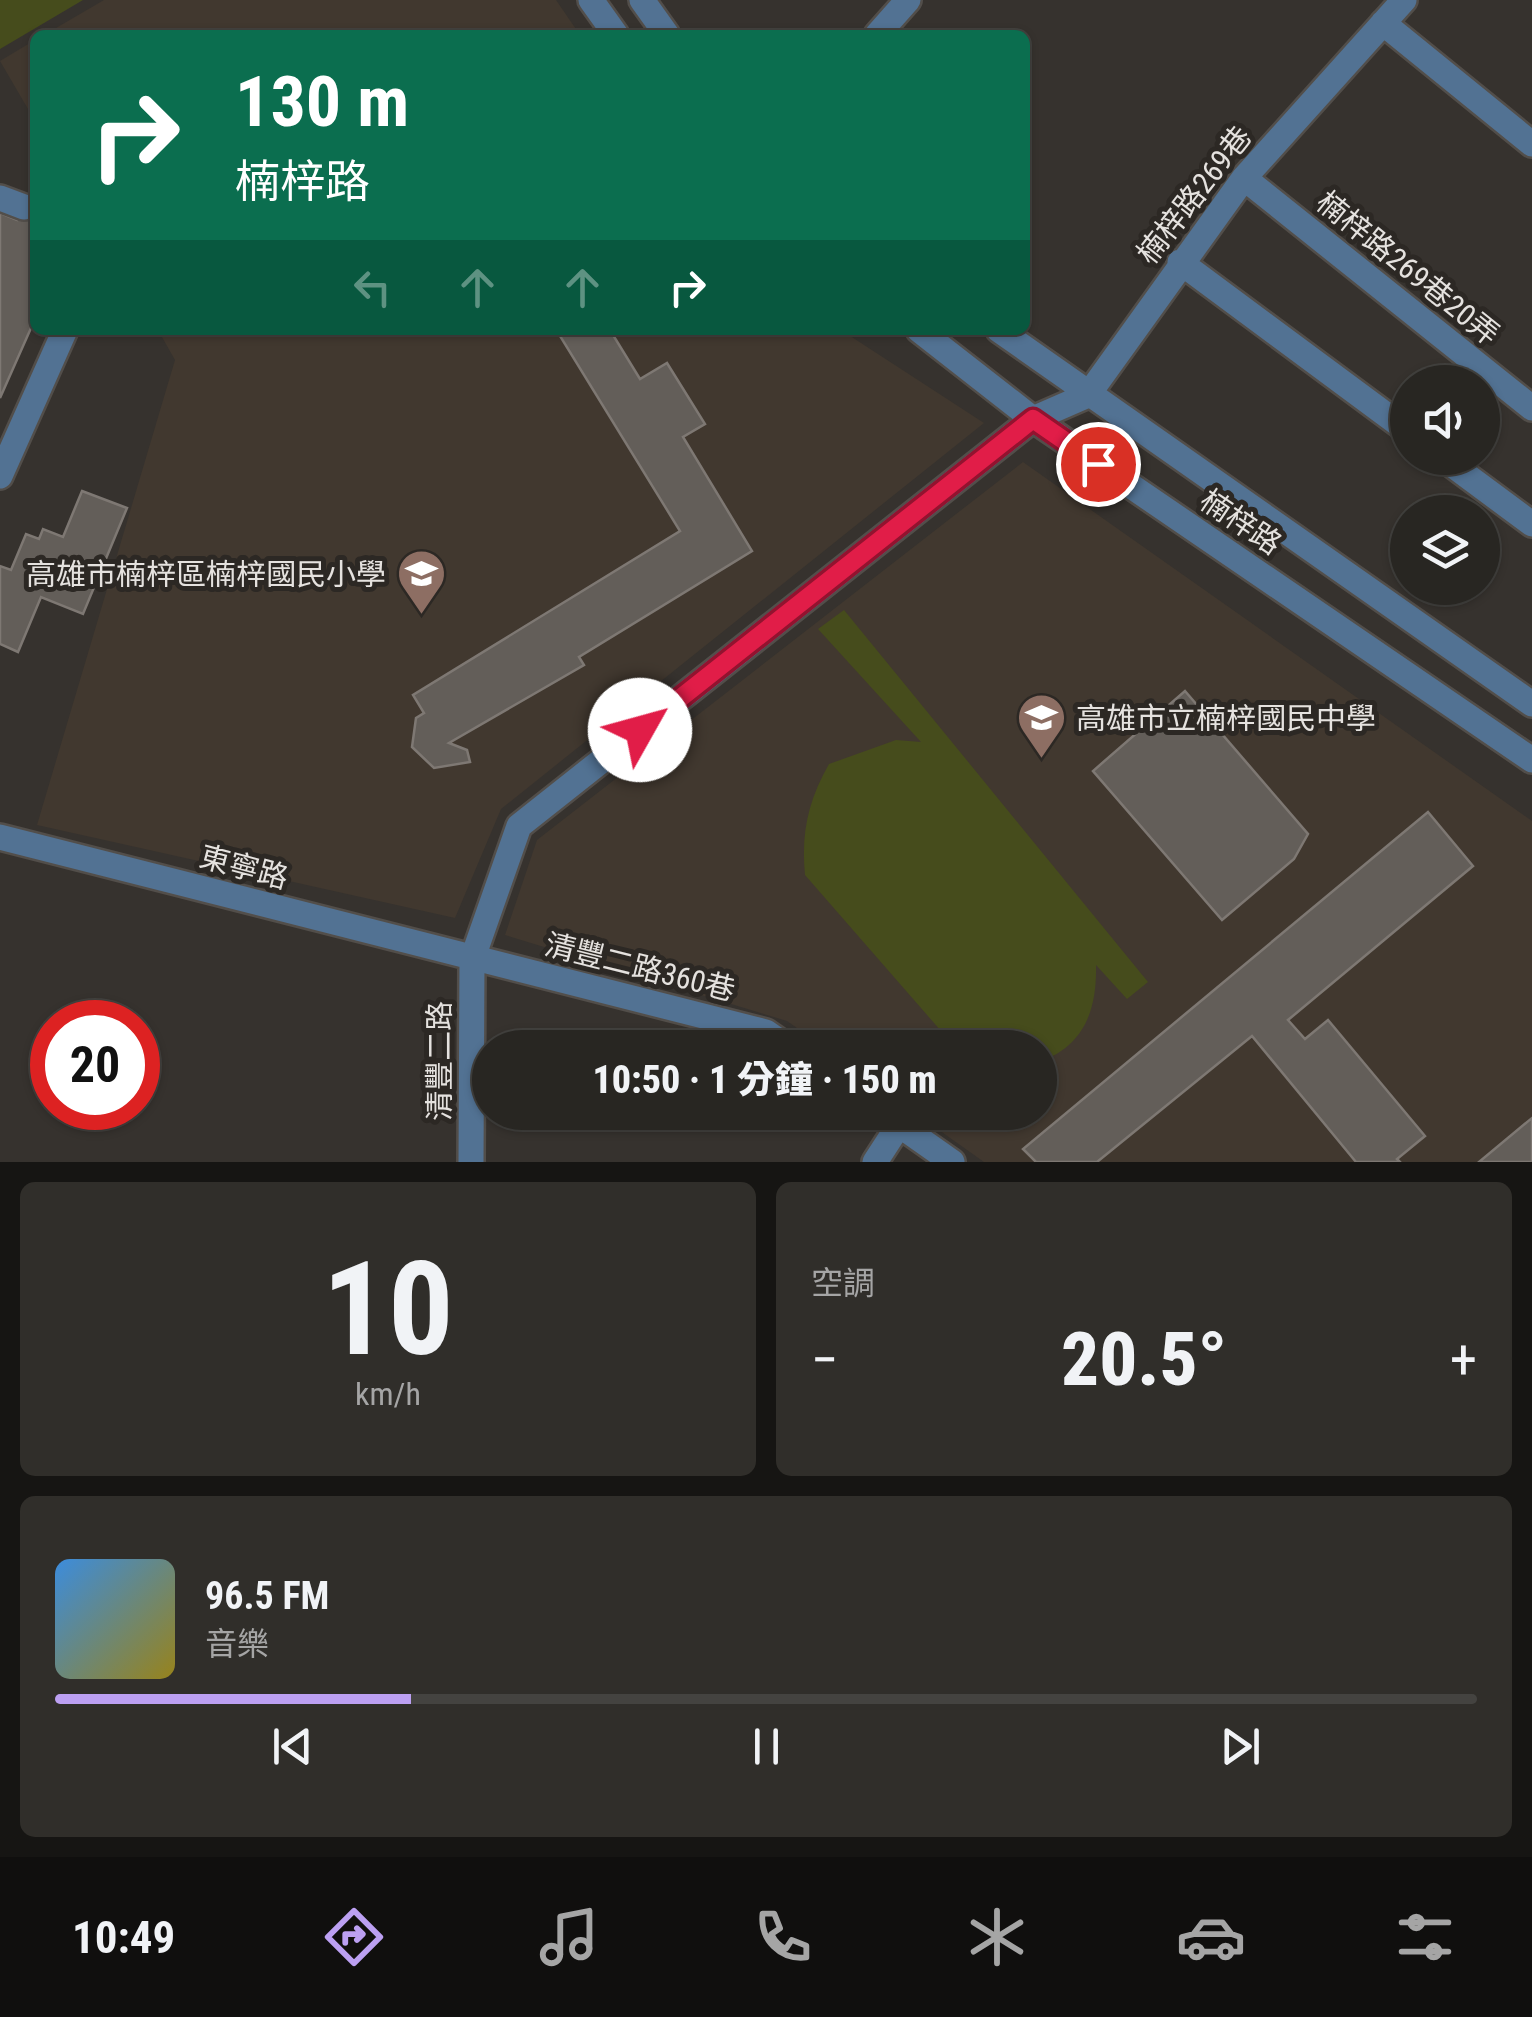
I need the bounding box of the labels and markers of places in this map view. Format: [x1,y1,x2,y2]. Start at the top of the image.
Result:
pin [1056,422,1141,507]
school or university icon: 高雄市楠梓區楠梓國民小學 [395,548,447,616]
place label: 高雄市楠梓區楠梓國民小學 [26,557,386,592]
school or university icon: 高雄市立楠梓國民中學 [1015,692,1067,760]
place label: 高雄市立楠梓國民中學 [1076,701,1376,736]

